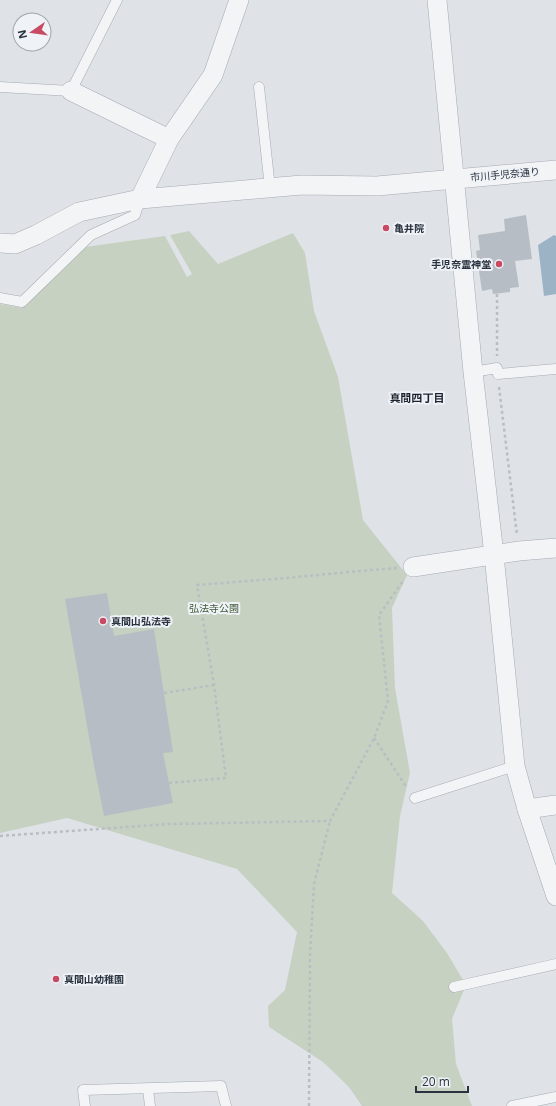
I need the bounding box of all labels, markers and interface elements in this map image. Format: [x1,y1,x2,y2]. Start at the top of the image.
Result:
north arrow [12,12,52,52]
text: N [13,28,30,40]
street label: 市川手児奈通り [470,164,540,184]
place label: 亀井院 [394,221,424,235]
marker: 亀井院 [381,223,391,233]
place label: 手児奈霊神堂 [431,257,491,271]
marker: 手児奈霊神堂 [494,259,504,269]
district label: 真間四丁目 [390,390,445,405]
park label: 弘法寺公園 [189,601,239,615]
place label: 真間山弘法寺 [111,614,171,628]
marker: 真間山弘法寺 [98,616,108,626]
place label: 真間山幼稚園 [64,972,124,986]
marker: 真間山幼稚園 [51,974,61,984]
scale bar [416,1068,468,1094]
text: 20 m [422,1073,450,1090]

